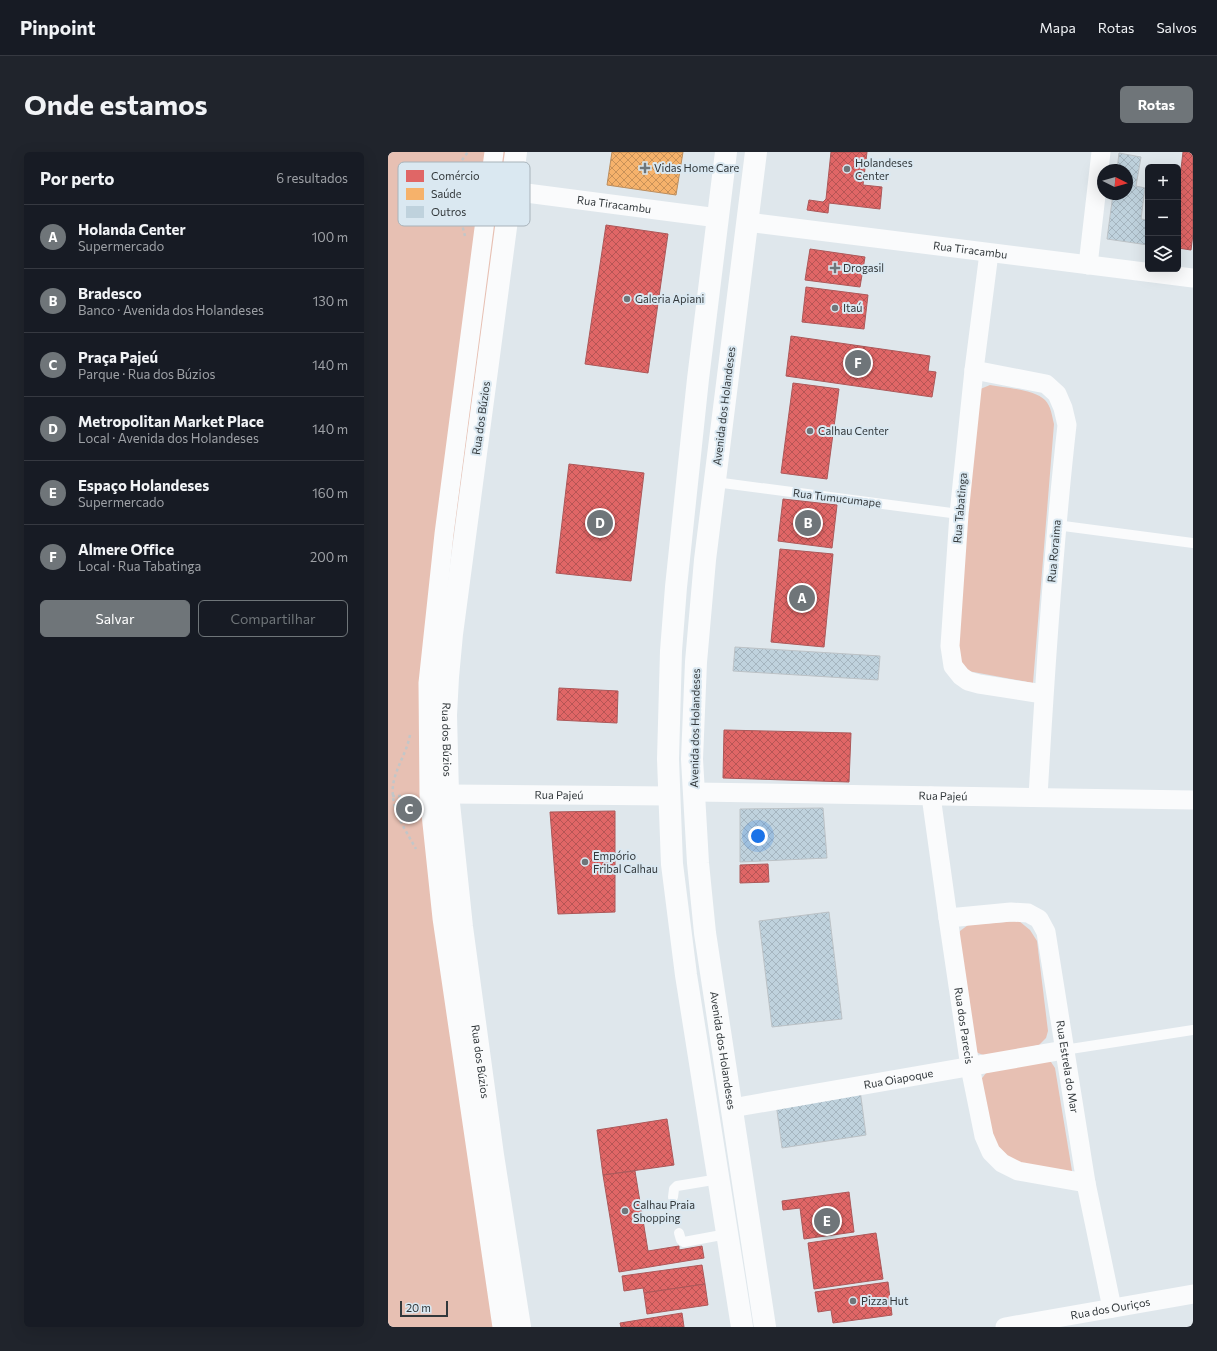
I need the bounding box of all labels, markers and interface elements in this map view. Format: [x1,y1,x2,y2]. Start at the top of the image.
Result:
text: Pinpoint [20,16,96,39]
text: Mapa [1040,19,1076,36]
text: Rotas [1098,19,1134,36]
text: Salvos [1156,19,1197,36]
button: Rotas [1120,86,1193,123]
text: Onde estamos [24,87,208,121]
place label: Holandeses Center [855,156,913,182]
place label: Vidas Home Care [654,161,739,174]
legend [398,162,530,226]
marker: Vidas Home Care [639,162,651,174]
marker: Holandeses Center [842,164,852,174]
north arrow [1097,164,1133,200]
map controls [1145,164,1181,272]
button: + [1145,164,1181,200]
text: Por perto [40,168,115,189]
text: Comércio [431,169,480,182]
text: 6 resultados [276,170,348,186]
text: Saúde [431,187,462,200]
street label: Rua Tiracambu [576,193,652,215]
button: − [1145,200,1181,236]
text: Outros [431,205,466,218]
text: Holanda Center [78,220,186,238]
text: A [48,229,58,245]
text: 100 m [312,229,348,245]
button: layers [1145,236,1181,272]
text: Supermercado [78,238,164,254]
street label: Rua Tiracambu [932,238,1008,261]
place label: Drogasil [843,261,884,274]
marker: Drogasil [830,263,840,273]
text: Bradesco [78,284,142,302]
place label: Galeria Apiani [635,292,704,305]
text: B [49,293,57,309]
text: 130 m [313,293,348,309]
marker: Galeria Apiani [622,294,632,304]
place label: Itaú [843,301,862,314]
text: Banco · Avenida dos Holandeses [78,302,264,318]
marker: Itaú [830,303,840,313]
street label: Avenida dos Holandeses [710,346,737,466]
text: Praça Pajeú [78,348,158,366]
pin: F [845,348,871,378]
text: C [49,357,57,373]
text: 140 m [312,357,348,373]
text: Parque · Rua dos Búzios [78,366,215,382]
street label: Rua dos Búzios [469,380,492,456]
text: Metropolitan Market Place [78,412,264,430]
text: D [48,421,58,437]
text: 140 m [312,421,348,437]
place label: Calhau Center [818,424,889,437]
marker: Calhau Center [805,426,815,436]
text: Local · Avenida dos Holandeses [78,430,259,446]
street label: Rua Tabatinga [950,472,969,544]
text: Espaço Holandeses [78,476,209,494]
text: E [49,485,57,501]
text: 160 m [312,485,348,501]
street label: Rua Tumucumape [792,486,882,509]
text: Supermercado [78,494,164,510]
pin: D [587,508,613,538]
pin: B [795,508,821,538]
street label: Rua Roraima [1044,519,1063,583]
text: Almere Office [78,540,174,558]
text: F [49,549,57,565]
text: 200 m [310,549,348,565]
text: Local · Rua Tabatinga [78,558,201,574]
pin: A [789,583,815,613]
button: Salvar [40,600,190,637]
button: Compartilhar [198,600,348,637]
street label: Avenida dos Holandeses [687,668,702,788]
street label: Rua dos Búzios [440,702,455,777]
street label: Rua Pajeú [535,788,583,801]
street label: Rua Pajeú [918,789,967,802]
pin: C [396,794,422,824]
your location [748,826,768,846]
place label: Empório Fribal Calhau [593,849,658,875]
marker: Empório Fribal Calhau [580,857,590,867]
street label: Rua dos Parecis [952,986,976,1065]
street label: Avenida dos Holandeses [708,990,739,1110]
street label: Rua Estrela do Mar [1054,1019,1082,1114]
street label: Rua dos Búzios [469,1024,492,1099]
street label: Rua Oiapoque [863,1066,934,1091]
place label: Calhau Praia Shopping [633,1198,695,1224]
marker: Calhau Praia Shopping [620,1206,630,1216]
pin: E [814,1206,840,1236]
place label: Pizza Hut [861,1294,909,1307]
street label: Rua dos Ouriços [1069,1295,1151,1321]
marker: Pizza Hut [848,1296,858,1306]
scale bar [400,1299,448,1318]
text: 20 m [406,1301,431,1314]

